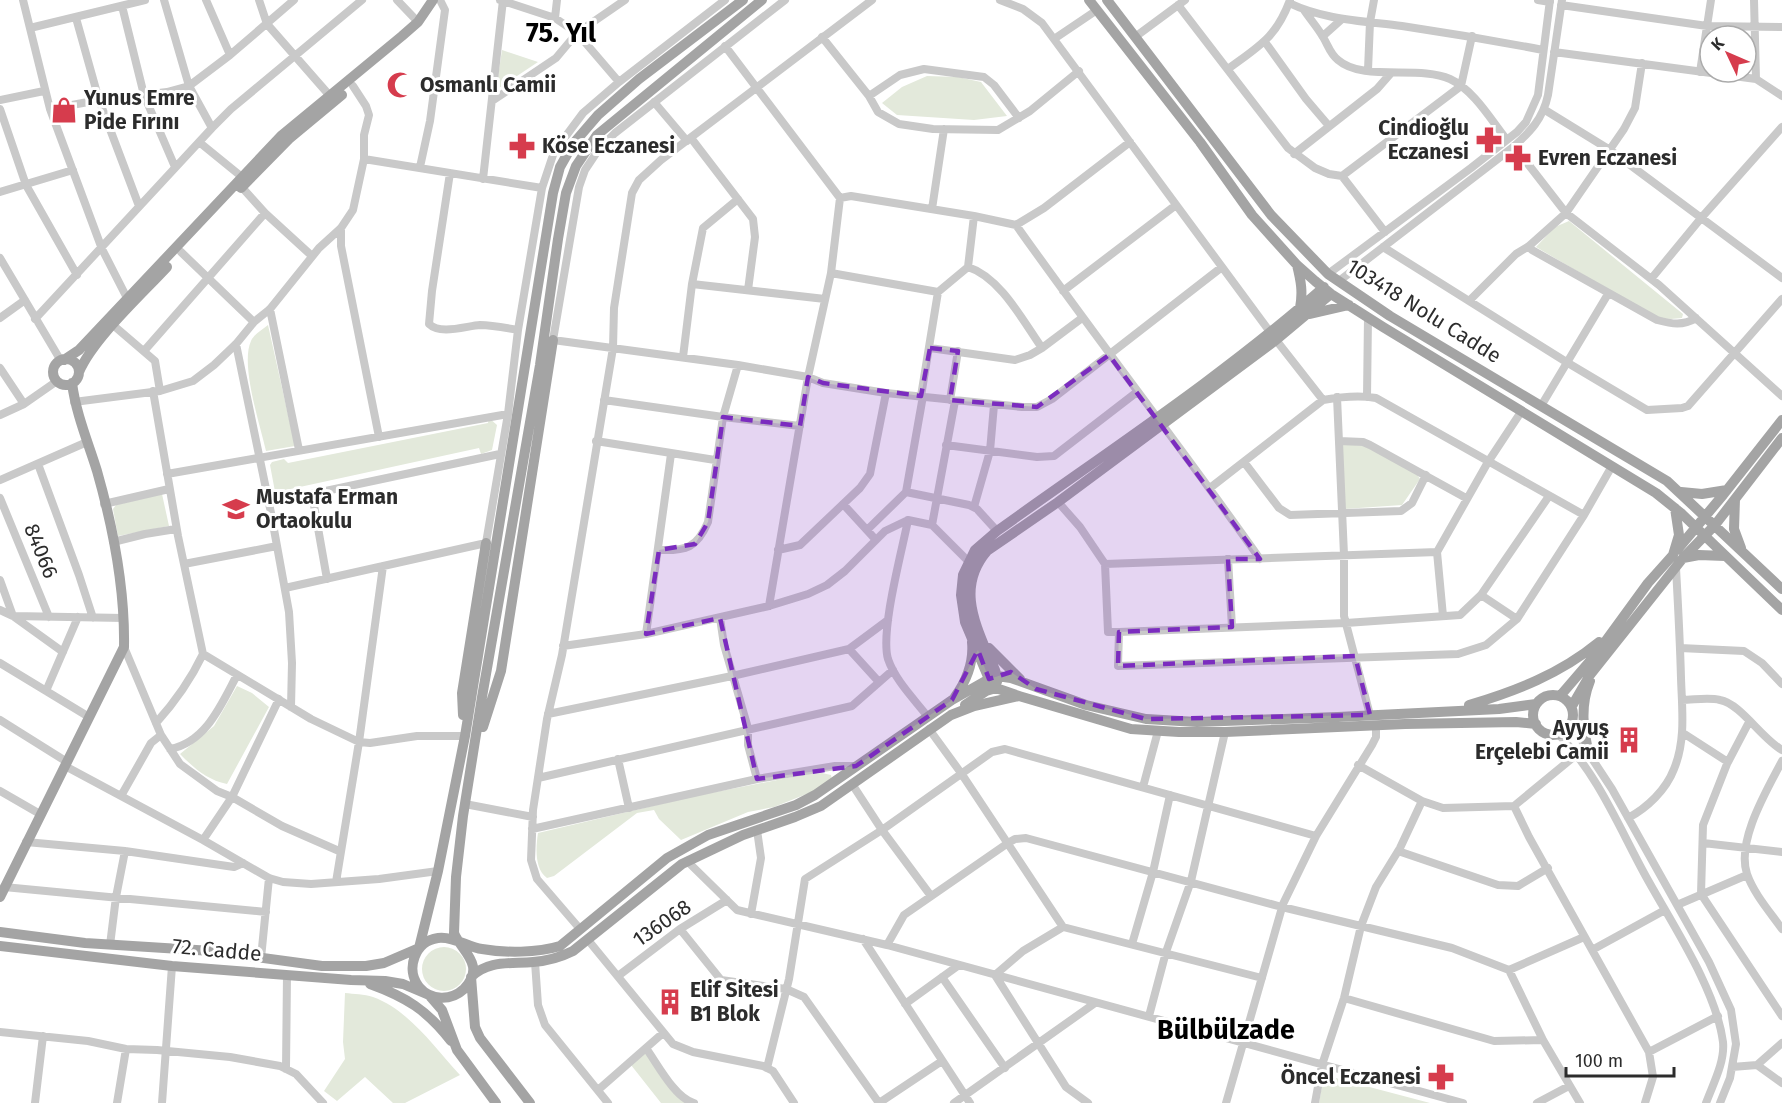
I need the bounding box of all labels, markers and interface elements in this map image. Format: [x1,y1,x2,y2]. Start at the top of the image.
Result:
district label: 75. Yıl [526,17,597,49]
north arrow [1698,24,1758,84]
text: K [1707,33,1729,54]
mosque icon: Osmanlı Camii [385,70,415,100]
place label: Osmanlı Camii [420,72,556,98]
place label: Yunus Emre Pide Fırını [83,85,195,135]
shop icon: Yunus Emre Pide Fırını [49,95,79,125]
place label: Cindioğlu Eczanesi [1378,115,1469,165]
pharmacy icon: Cindioğlu Eczanesi [1474,125,1504,155]
pharmacy icon: Köse Eczanesi [507,131,537,161]
place label: Köse Eczanesi [542,133,675,159]
pharmacy icon: Evren Eczanesi [1503,143,1533,173]
place label: Evren Eczanesi [1538,145,1677,171]
street label: 103418 Nolu Cadde [1342,253,1506,369]
place label: Mustafa Erman Ortaokulu [256,484,398,534]
school or university icon: Mustafa Erman Ortaokulu [221,494,251,524]
street label: 84066 [18,520,64,582]
place label: Ayyuş Erçelebi Camii [1475,715,1609,765]
building icon: Ayyuş Erçelebi Camii [1614,725,1644,755]
street label: 136068 [628,894,696,952]
street label: 72. Cadde [171,933,263,967]
place label: Elif Sitesi B1 Blok [690,977,779,1027]
building icon: Elif Sitesi B1 Blok [655,987,685,1017]
district label: Bülbülzade [1157,1014,1295,1046]
scale bar [1566,1040,1674,1078]
text: 100 m [1575,1050,1623,1072]
pharmacy icon: Öncel Eczanesi [1426,1062,1456,1092]
place label: Öncel Eczanesi [1281,1063,1421,1090]

